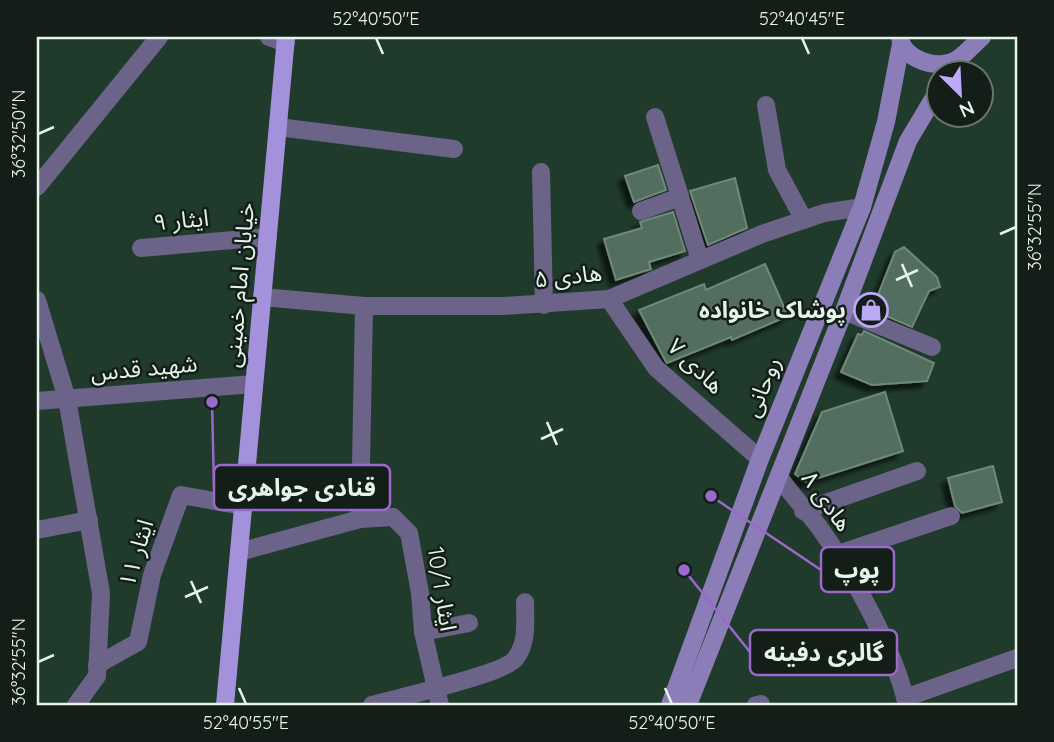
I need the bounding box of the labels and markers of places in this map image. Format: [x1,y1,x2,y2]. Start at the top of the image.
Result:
shop icon: پوشاک خانواده [852,291,890,329]
place label: پوشاک خانواده [699,295,846,326]
callout: قنادی جواهری [214,465,390,510]
callout: پوپ [821,547,894,592]
callout: گالری دفینه [750,630,897,675]

